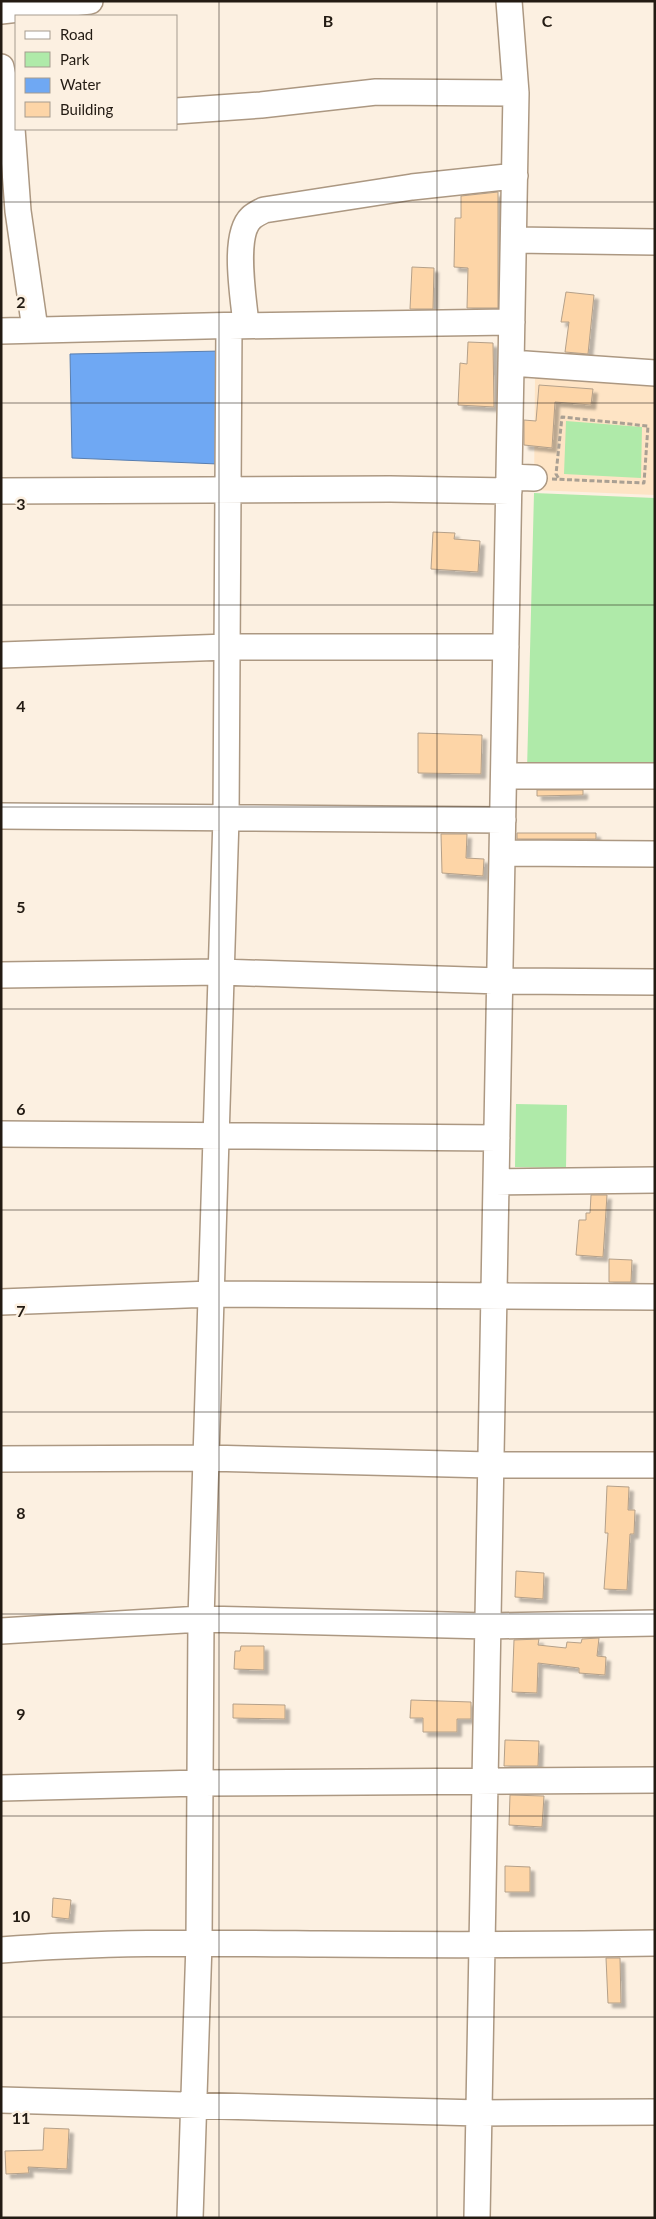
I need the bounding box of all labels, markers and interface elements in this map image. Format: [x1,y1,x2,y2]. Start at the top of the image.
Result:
text: B [323,11,333,30]
text: C [542,11,553,30]
legend [15,15,178,130]
text: Road [60,25,93,43]
text: Park [60,50,90,68]
text: Water [60,75,101,93]
text: Building [60,100,113,118]
text: 2 [16,292,26,311]
text: 3 [16,494,26,513]
text: 4 [16,696,26,715]
text: 5 [16,897,26,916]
text: 6 [16,1099,26,1118]
text: 7 [16,1301,26,1320]
text: 8 [16,1503,26,1522]
text: 9 [16,1704,26,1723]
text: 10 [12,1906,30,1925]
text: 11 [12,2108,30,2127]

